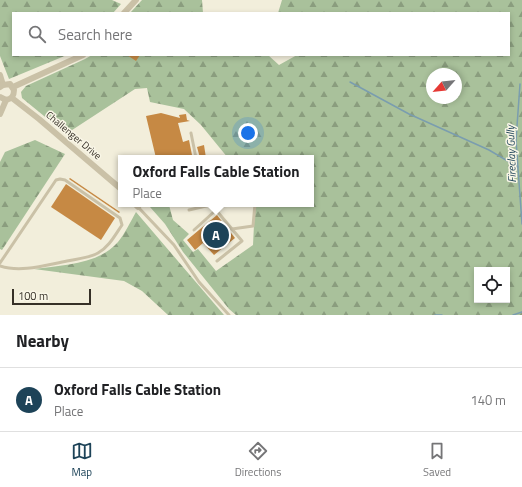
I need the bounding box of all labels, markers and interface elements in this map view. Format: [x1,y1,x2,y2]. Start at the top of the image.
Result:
search box [12,12,510,56]
icon: search [26,23,48,45]
text: Search here [58,23,132,46]
north arrow [426,68,462,104]
street label: Challenger Drive [43,108,105,163]
your location [238,123,258,143]
water label: Fireclay Gully [502,124,520,183]
popup [118,155,314,207]
text: Oxford Falls Cable Station [133,160,299,183]
text: Place [133,183,162,203]
pin: A [203,220,229,250]
map controls [474,267,510,303]
button: locate [474,267,510,303]
scale bar [12,287,91,306]
text: 100 m [18,288,48,304]
text: Nearby [16,328,69,354]
text: Oxford Falls Cable Station [54,378,221,401]
text: A [25,390,33,410]
text: 140 m [470,390,506,410]
text: Place [54,401,83,421]
tab: Map [71,440,93,480]
tab: Directions [235,440,281,480]
tab: Saved [423,440,451,480]

